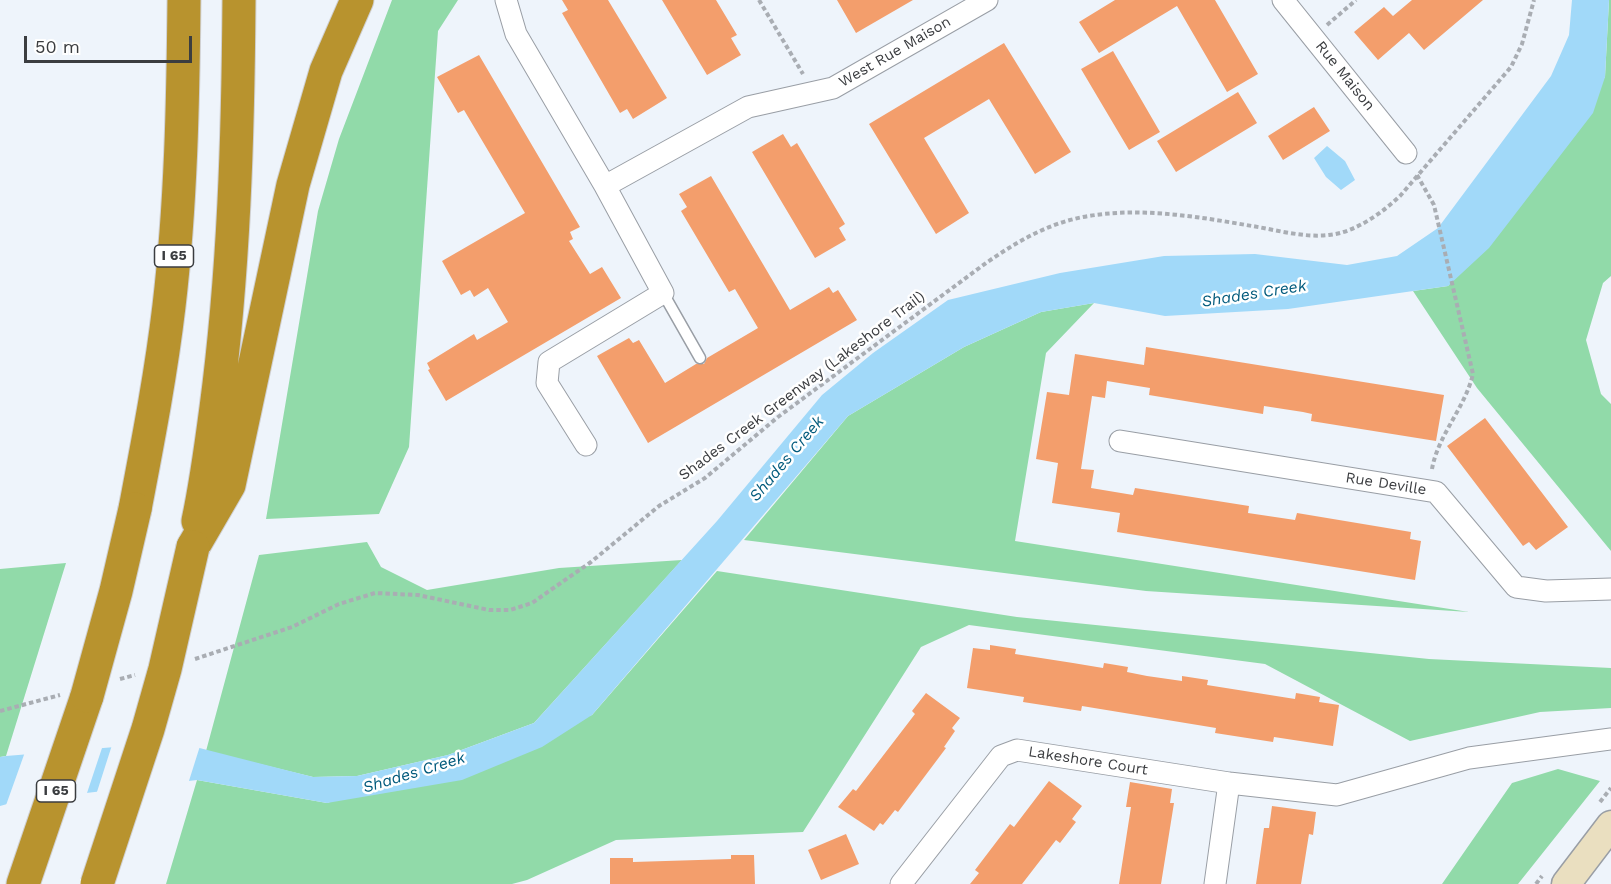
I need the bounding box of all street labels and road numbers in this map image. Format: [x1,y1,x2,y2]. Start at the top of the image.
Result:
street label: West Rue Maison [836,13,954,91]
street label: Rue Maison [1312,38,1378,114]
road number: I 65 [154,245,194,267]
street label: Shades Creek Greenway (Lakeshore Trail) [675,288,929,484]
street label: Rue Deville [1344,469,1428,499]
street label: Lakeshore Court [1027,743,1149,779]
road number: I 65 [36,780,76,802]

